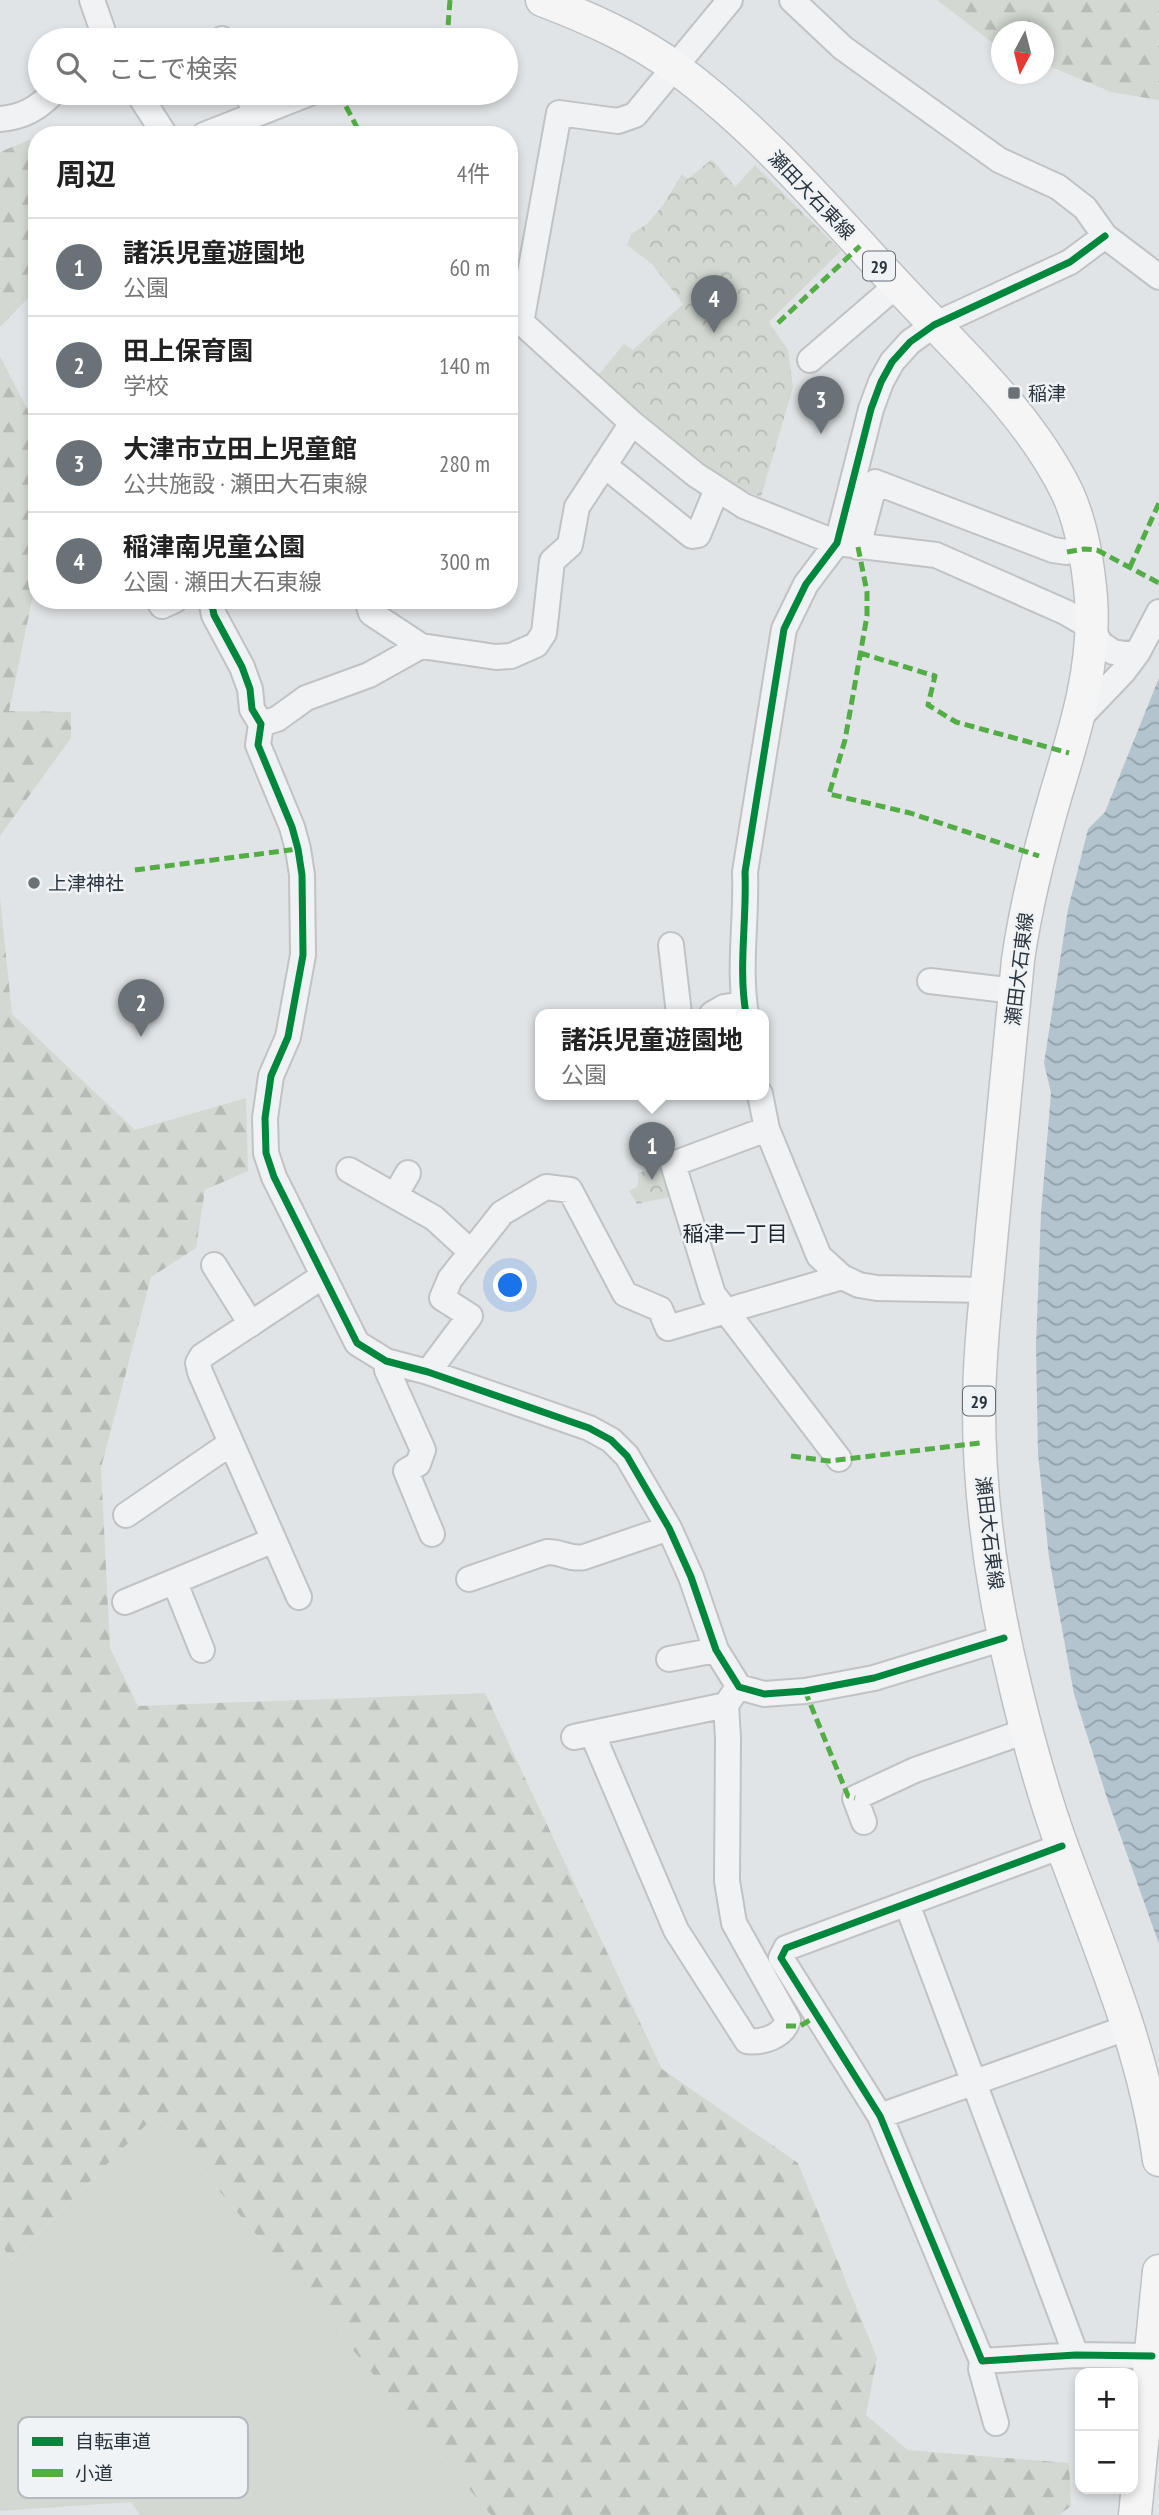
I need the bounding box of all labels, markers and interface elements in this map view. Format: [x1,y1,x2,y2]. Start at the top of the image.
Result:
north arrow [991,21,1054,84]
search box [28,28,518,105]
icon: search [52,48,90,86]
text: ここで検索 [108,52,238,85]
street label: 瀬田大石東線 [764,146,860,244]
text: 周辺 [56,154,116,193]
text: 4件 [457,159,490,188]
text: 諸浜児童遊園地 [123,236,305,269]
road number: 29 [863,252,895,280]
text: 1 [74,253,85,282]
text: 60 m [449,253,490,282]
text: 公園 [123,273,169,302]
pin: 4 [691,275,737,333]
text: 田上保育園 [123,334,253,367]
text: 2 [74,351,85,380]
text: 140 m [439,351,490,380]
text: 学校 [123,371,169,400]
pin: 3 [798,376,844,434]
place label: 稲津 [1028,381,1066,405]
marker: 稲津 [1006,385,1022,401]
text: 大津市立田上児童館 [123,432,357,465]
text: 3 [74,449,85,478]
text: 280 m [439,449,490,478]
text: 公共施設 · 瀬田大石東線 [123,469,368,498]
text: 稲津南児童公園 [123,530,305,563]
text: 4 [74,547,85,576]
text: 300 m [439,547,490,576]
text: 公園 · 瀬田大石東線 [123,567,322,596]
place label: 上津神社 [48,871,124,895]
marker: 上津神社 [26,875,42,891]
street label: 瀬田大石東線 [1000,911,1038,1027]
pin: 2 [118,979,164,1037]
popup [535,1009,769,1100]
text: 諸浜児童遊園地 [561,1023,743,1056]
text: 公園 [561,1060,607,1089]
pin: 1 [629,1122,675,1180]
district label: 稲津一丁目 [683,1220,788,1247]
your location [493,1268,527,1302]
road number: 29 [963,1386,995,1416]
street label: 瀬田大石東線 [971,1475,1009,1591]
map controls [1075,2368,1138,2494]
button: + [1075,2368,1138,2431]
legend [18,2417,248,2498]
text: 自転車道 [75,2429,151,2453]
button: − [1075,2431,1138,2494]
text: 小道 [75,2461,113,2485]

